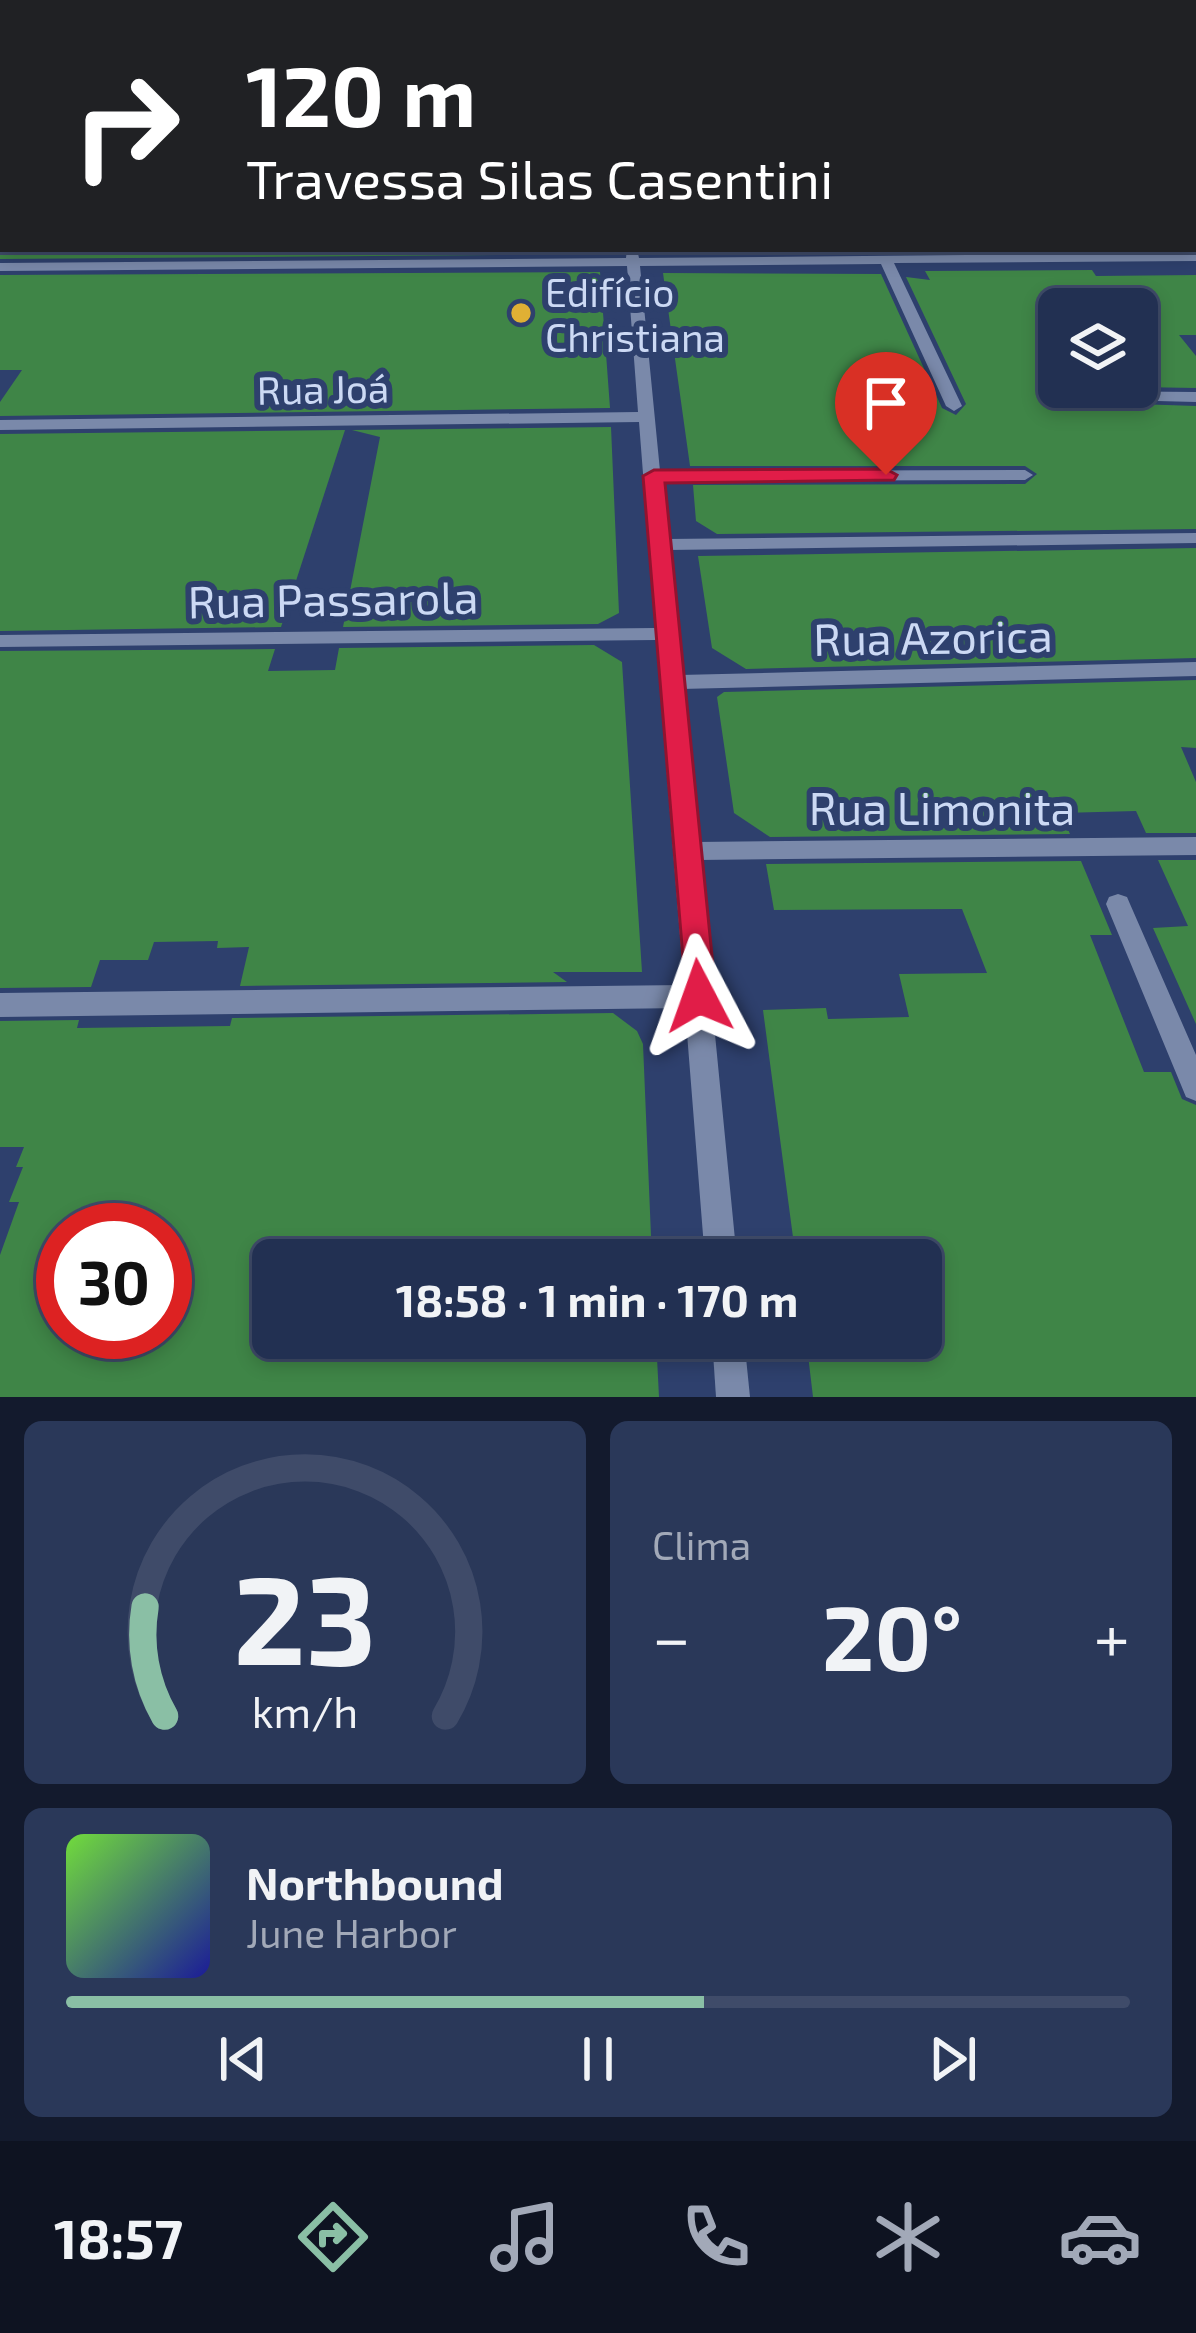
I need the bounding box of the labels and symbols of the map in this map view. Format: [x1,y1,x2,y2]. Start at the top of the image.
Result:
place label: Edifício Christiana [545,268,725,360]
marker: Edifício Christiana [508,300,534,326]
pin [835,352,937,475]
street label: Rua Joá [256,363,390,413]
street label: Rua Passarola [187,568,479,628]
street label: Rua Azorica [813,607,1053,665]
street label: Rua Limonita [809,780,1075,834]
position arrow [636,933,762,1059]
speed limit sign: 30 [36,1203,192,1359]

